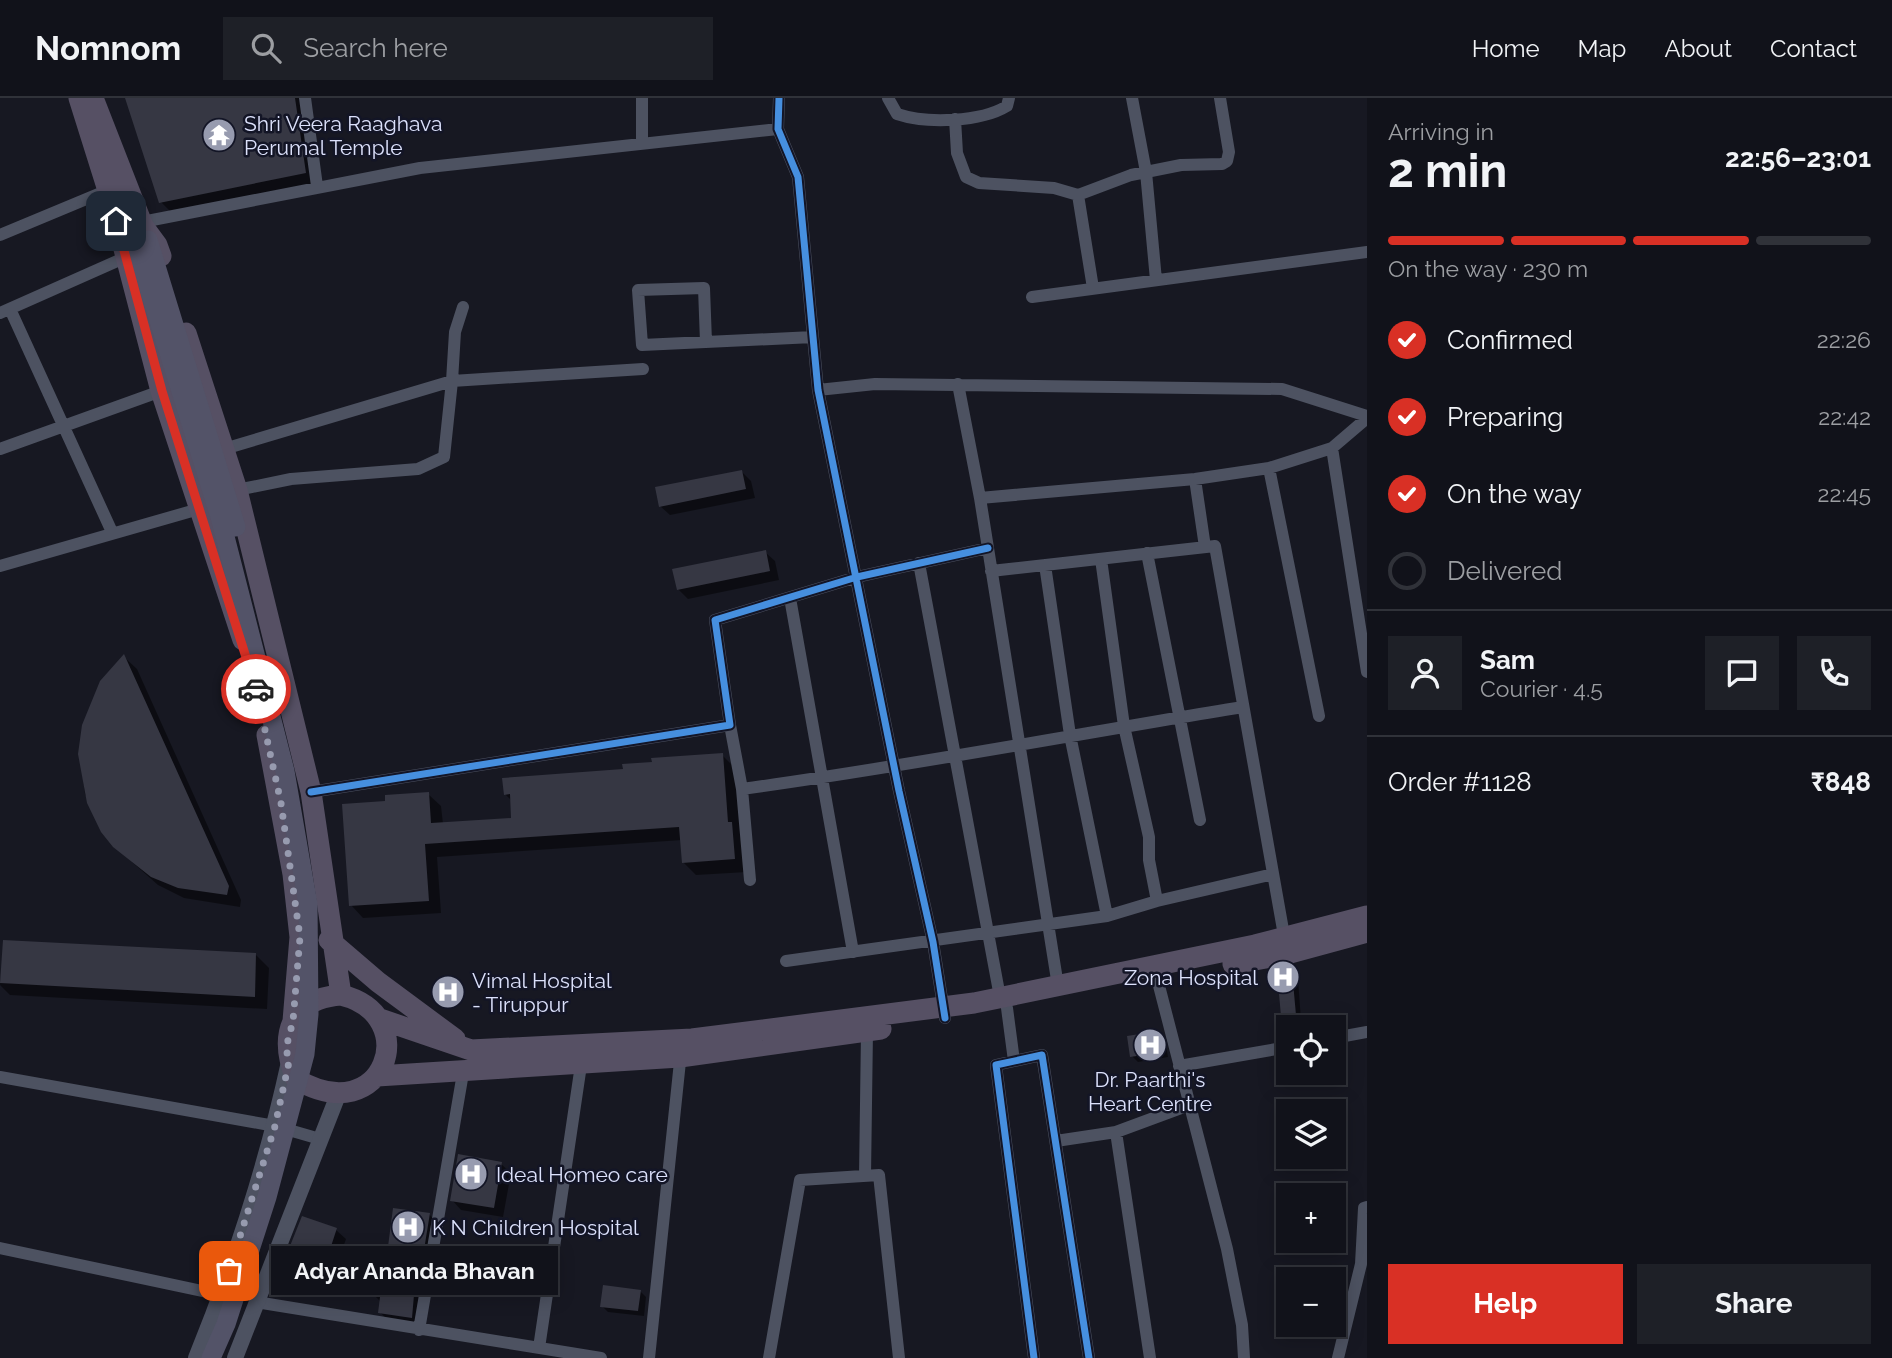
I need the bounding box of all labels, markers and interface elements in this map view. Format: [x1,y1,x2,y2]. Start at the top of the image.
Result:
search box [223,17,713,80]
text: Nomnom [35,29,181,68]
icon: search [247,29,285,67]
text: Search here [303,33,448,63]
text: Home [1472,34,1540,63]
text: Map [1578,34,1626,63]
text: About [1664,34,1732,63]
text: Contact [1770,34,1857,63]
place label: Shri Veera Raaghava Perumal Temple [244,111,442,160]
temple icon: Shri Veera Raaghava Perumal Temple [200,116,238,154]
text: Arriving in [1388,118,1494,145]
text: 22:56–23:01 [1725,143,1871,173]
text: 2 min [1388,144,1507,198]
pin [86,191,146,251]
icon: home [97,202,135,240]
text: On the way · 230 m [1388,255,1588,282]
icon: check [1388,321,1426,359]
text: Confirmed [1447,325,1573,355]
text: 22:26 [1817,326,1871,353]
icon: check [1388,398,1426,436]
text: Preparing [1447,402,1563,432]
text: 22:42 [1818,403,1871,430]
icon: check [1388,475,1426,513]
text: On the way [1447,479,1582,509]
text: 22:45 [1818,480,1871,507]
text: Delivered [1447,556,1562,586]
button: person [1388,636,1462,710]
button: chat [1705,636,1779,710]
button: phone [1797,636,1871,710]
text: Sam [1480,645,1535,675]
courier [221,654,291,724]
icon: car [237,670,275,708]
text: Courier · 4.5 [1480,675,1603,702]
text: Order #1128 [1388,767,1532,797]
text: ₹848 [1811,767,1871,797]
hospital icon: Zona Hospital [1264,958,1302,996]
place label: Zona Hospital [1124,965,1258,990]
place label: Vimal Hospital - Tiruppur [472,968,612,1017]
hospital icon: Vimal Hospital - Tiruppur [429,973,467,1011]
map controls [1276,1015,1346,1337]
button: locate [1276,1015,1346,1085]
hospital icon: Dr. Paarthi's Heart Centre [1131,1026,1169,1064]
place label: Dr. Paarthi's Heart Centre [1088,1067,1212,1116]
button: layers [1276,1099,1346,1169]
hospital icon: Ideal Homeo care [452,1155,490,1193]
place label: Ideal Homeo care [496,1162,668,1187]
button: + [1276,1183,1346,1253]
hospital icon: K N Children Hospital [389,1208,427,1246]
place label: K N Children Hospital [432,1215,639,1240]
pin [199,1241,259,1301]
callout: Adyar Ananda Bhavan [271,1246,558,1296]
icon: bag [210,1252,248,1290]
text: Adyar Ananda Bhavan [294,1257,535,1284]
button: Help [1388,1264,1623,1344]
button: Share [1637,1264,1871,1344]
button: − [1276,1267,1346,1337]

